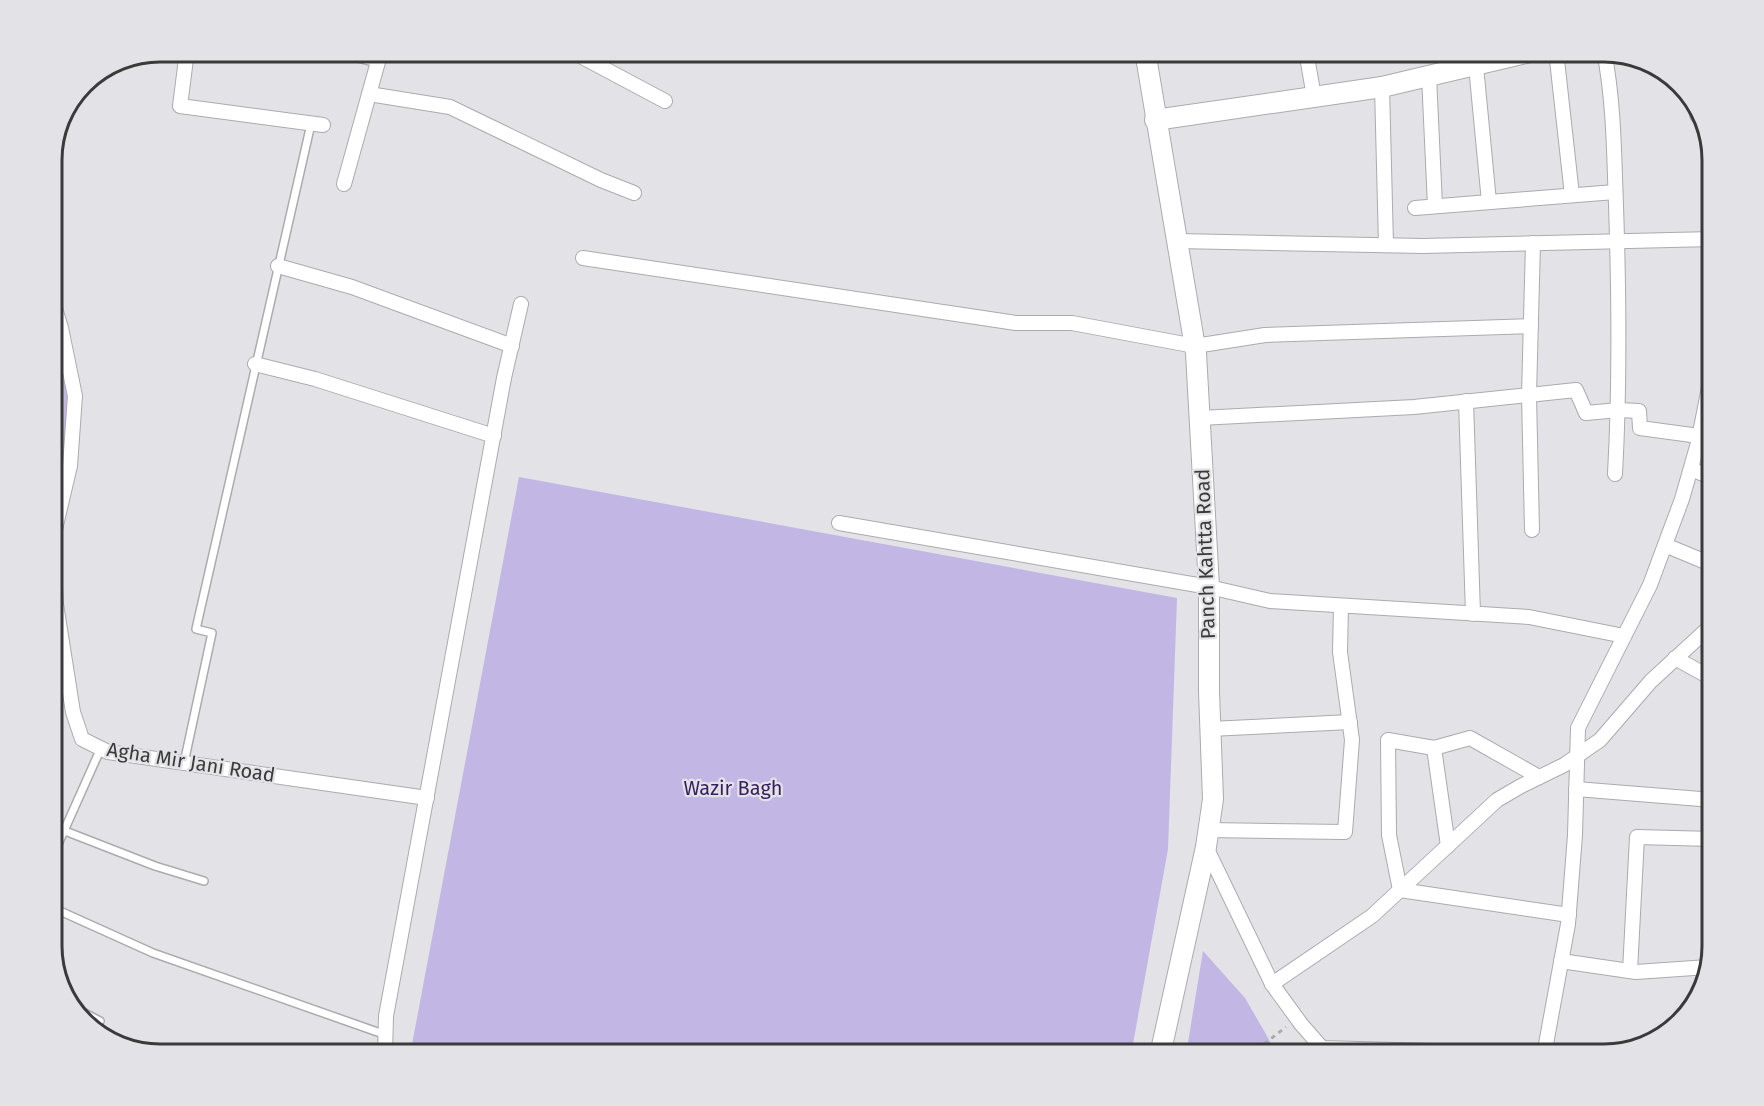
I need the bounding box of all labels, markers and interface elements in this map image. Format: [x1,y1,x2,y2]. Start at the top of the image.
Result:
street label: Panch Kahtta Road [1190,468,1220,640]
street label: Agha Mir Jani Road [105,737,277,787]
park label: Wazir Bagh [683,776,783,800]

